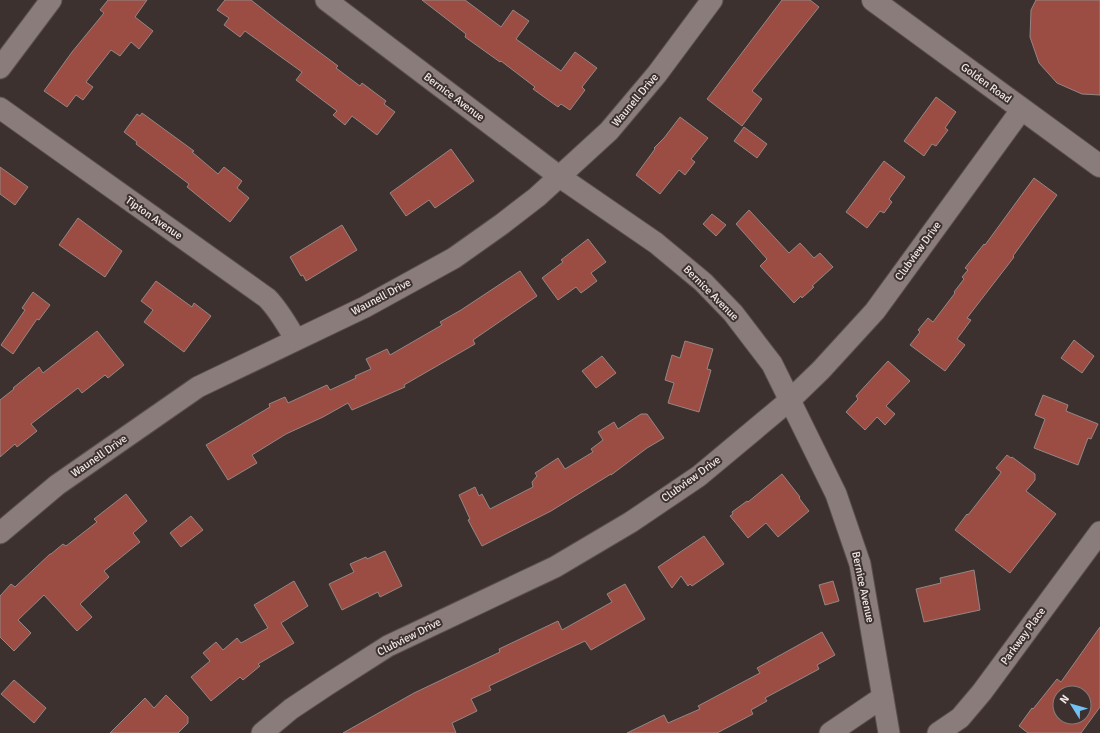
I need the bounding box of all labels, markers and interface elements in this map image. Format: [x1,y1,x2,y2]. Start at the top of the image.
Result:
street label: Golden Road [958,60,1014,106]
street label: Bernice Avenue [421,70,487,124]
street label: Waunell Drive [609,71,661,129]
street label: Tipton Avenue [123,194,185,242]
street label: Clubview Drive [892,219,944,283]
street label: Bernice Avenue [681,263,741,323]
street label: Waunell Drive [349,276,413,318]
street label: Waunell Drive [68,432,130,480]
street label: Clubview Drive [659,453,723,505]
street label: Bernice Avenue [849,550,877,624]
street label: Parkway Place [998,605,1048,667]
street label: Clubview Drive [375,615,443,659]
north arrow [1052,685,1092,725]
text: N [1057,692,1072,706]

